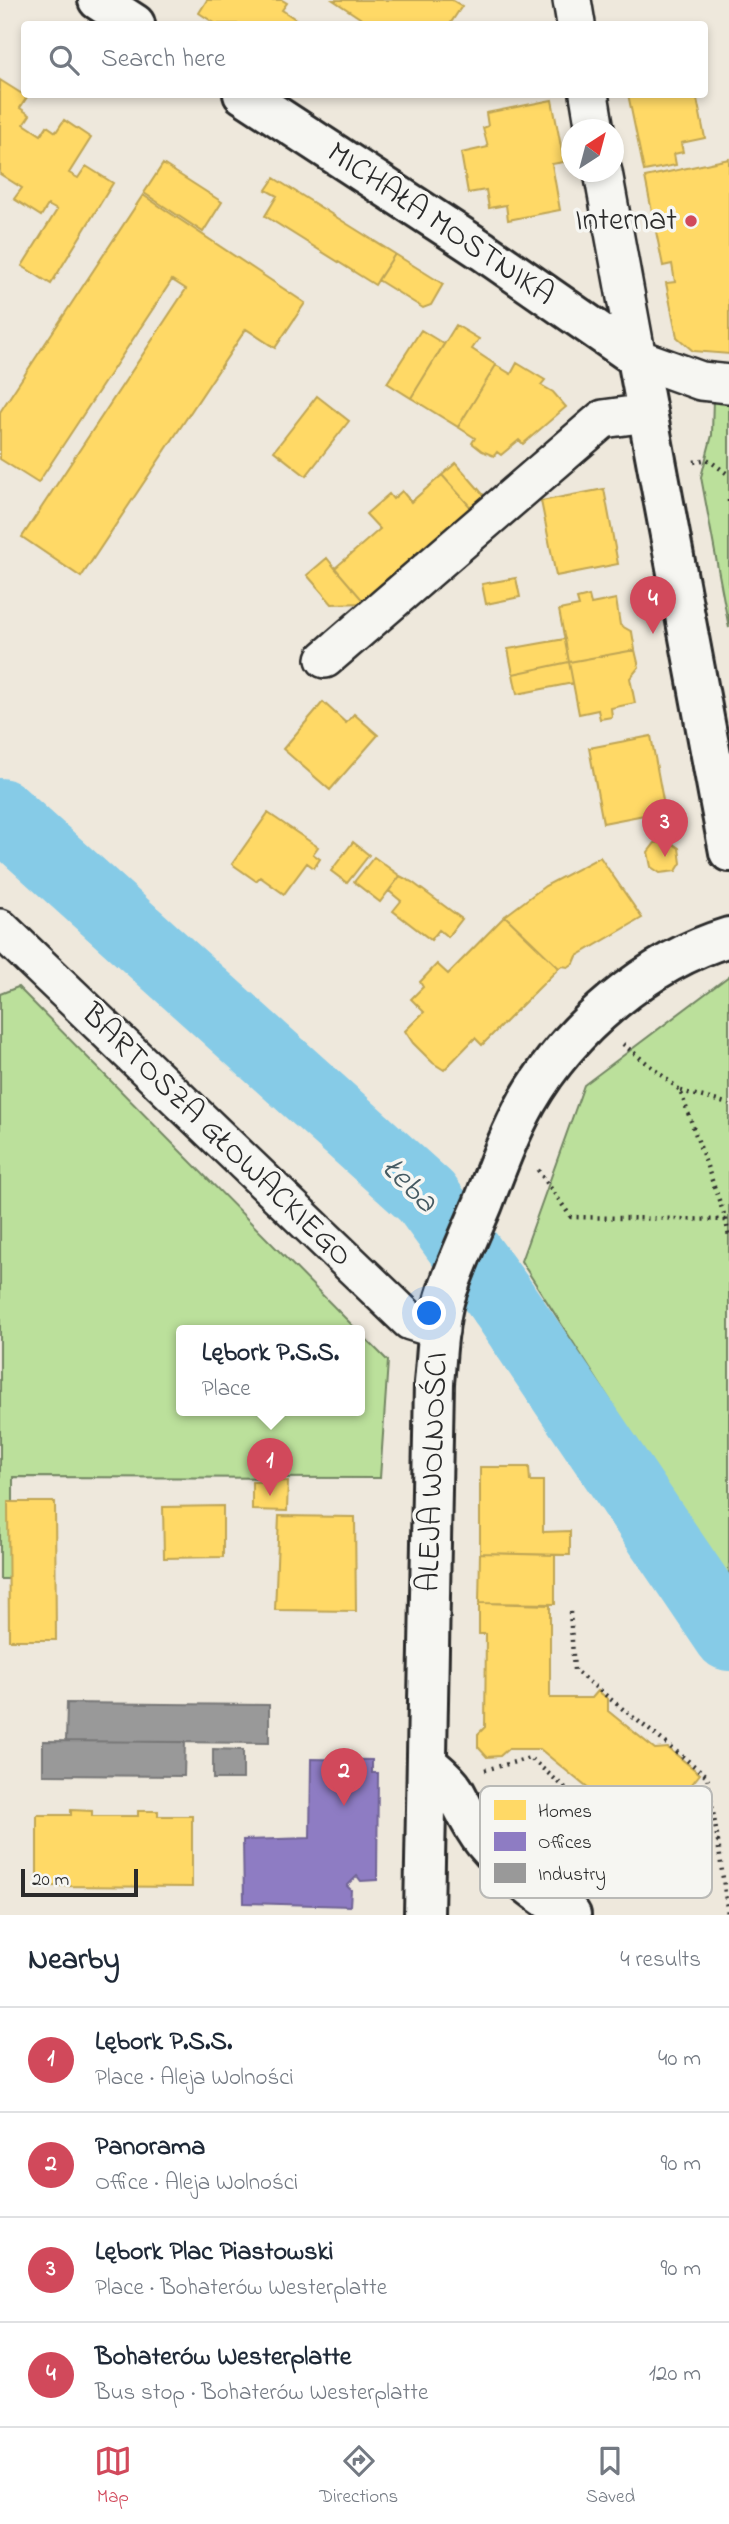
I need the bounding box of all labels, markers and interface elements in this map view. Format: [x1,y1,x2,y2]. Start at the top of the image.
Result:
search box [21,21,708,98]
icon: search [45,41,83,79]
text: Search here [101,41,226,79]
north arrow [561,119,624,182]
street label: MICHAŁA MOSTNIKA [317,131,563,319]
place label: Internat [575,198,677,245]
marker: Internat [683,213,699,229]
pin: 4 [630,576,676,634]
pin: 3 [642,799,688,857]
street label: BARTOSZA GŁOWACKIEGO [69,993,363,1279]
water label: Łeba [370,1147,449,1226]
your location [412,1296,446,1330]
popup [176,1325,365,1416]
text: Lębork P.S.S. [202,1335,339,1373]
street label: ALEJA WOLNOŚCI [406,1351,462,1593]
text: Place [202,1373,251,1406]
pin: 1 [247,1438,293,1496]
pin: 2 [321,1748,367,1806]
legend [480,1786,712,1898]
text: Homes [538,1799,592,1826]
text: Offices [538,1830,592,1857]
text: Industry [538,1862,606,1890]
scale bar [21,1866,138,1898]
text: 20 m [32,1867,69,1894]
text: Nearby [28,1939,120,1983]
text: 4 results [620,1944,701,1977]
text: Lębork P.S.S. [95,2024,232,2062]
text: 1 [47,2043,55,2076]
text: 40 m [658,2043,701,2076]
text: Place · Aleja Wolności [95,2062,294,2095]
text: Panorama [95,2129,205,2167]
text: 2 [45,2148,57,2181]
text: 90 m [661,2148,701,2181]
text: Office · Aleja Wolności [95,2167,298,2200]
text: Lębork Plac Piastowski [95,2234,333,2272]
text: 3 [46,2253,56,2286]
text: 90 m [661,2253,701,2286]
text: Place · Bohaterów Westerplatte [95,2272,387,2305]
text: Bohaterów Westerplatte [95,2339,352,2377]
text: 4 [46,2358,56,2391]
text: 120 m [649,2358,701,2391]
text: Bus stop · Bohaterów Westerplatte [95,2377,428,2410]
tab: Map [94,2442,132,2511]
tab: Directions [319,2442,398,2511]
tab: Saved [586,2442,635,2511]

